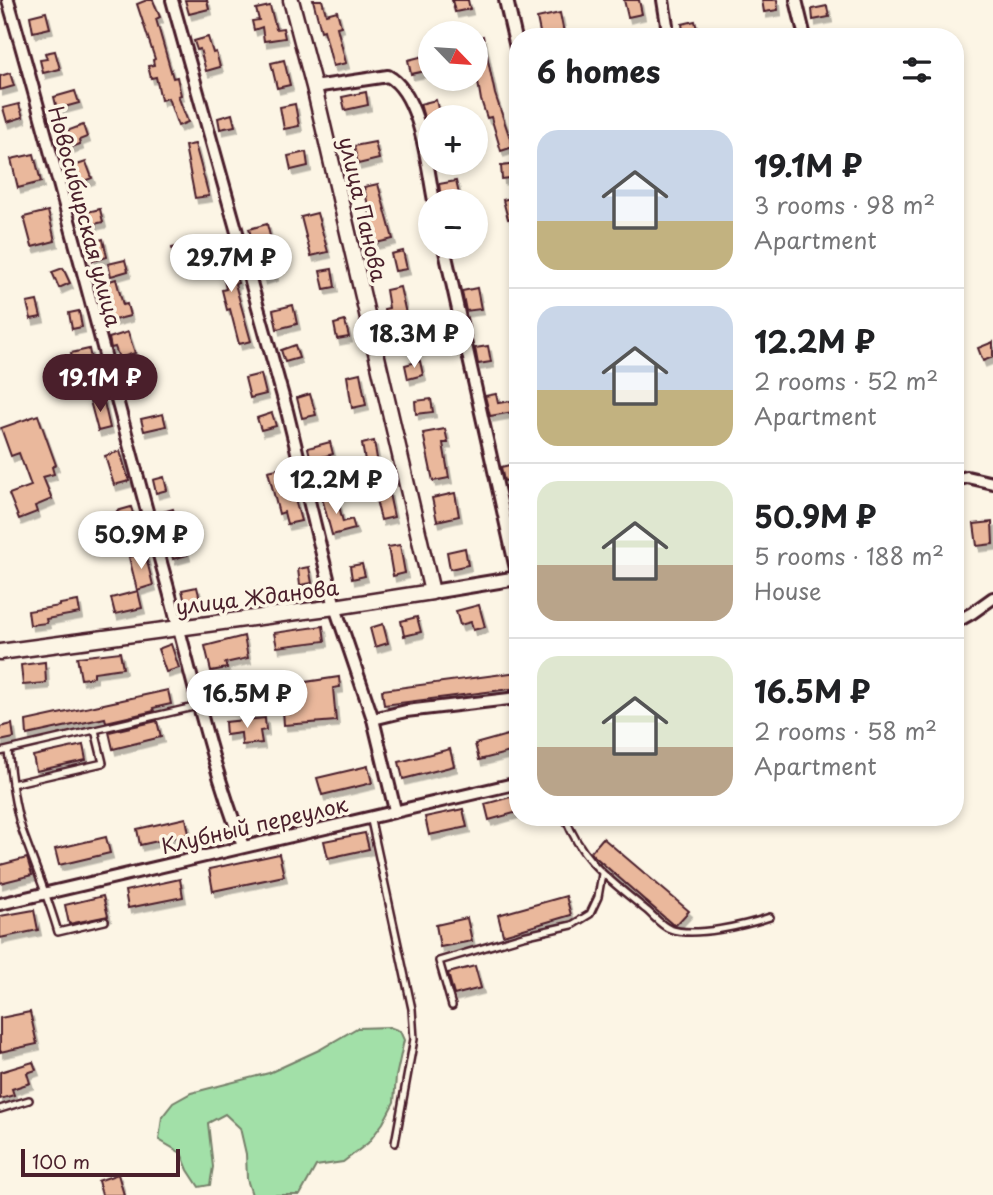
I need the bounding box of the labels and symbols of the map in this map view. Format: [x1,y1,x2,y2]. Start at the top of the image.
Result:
north arrow [418,21,488,91]
street label: Новосибирская улица [41,102,131,331]
street label: улица Панова [332,133,396,285]
pin: 29.7M ₽ [166,234,296,294]
pin: 18.3M ₽ [349,310,479,370]
pin: 19.1M ₽ [35,354,165,414]
pin: 12.2M ₽ [271,456,401,516]
pin: 50.9M ₽ [76,512,206,571]
street label: улица Жданова [174,570,340,622]
pin: 16.5M ₽ [182,670,312,730]
street label: Клубный переулок [157,787,351,861]
scale bar [21,1146,180,1178]

